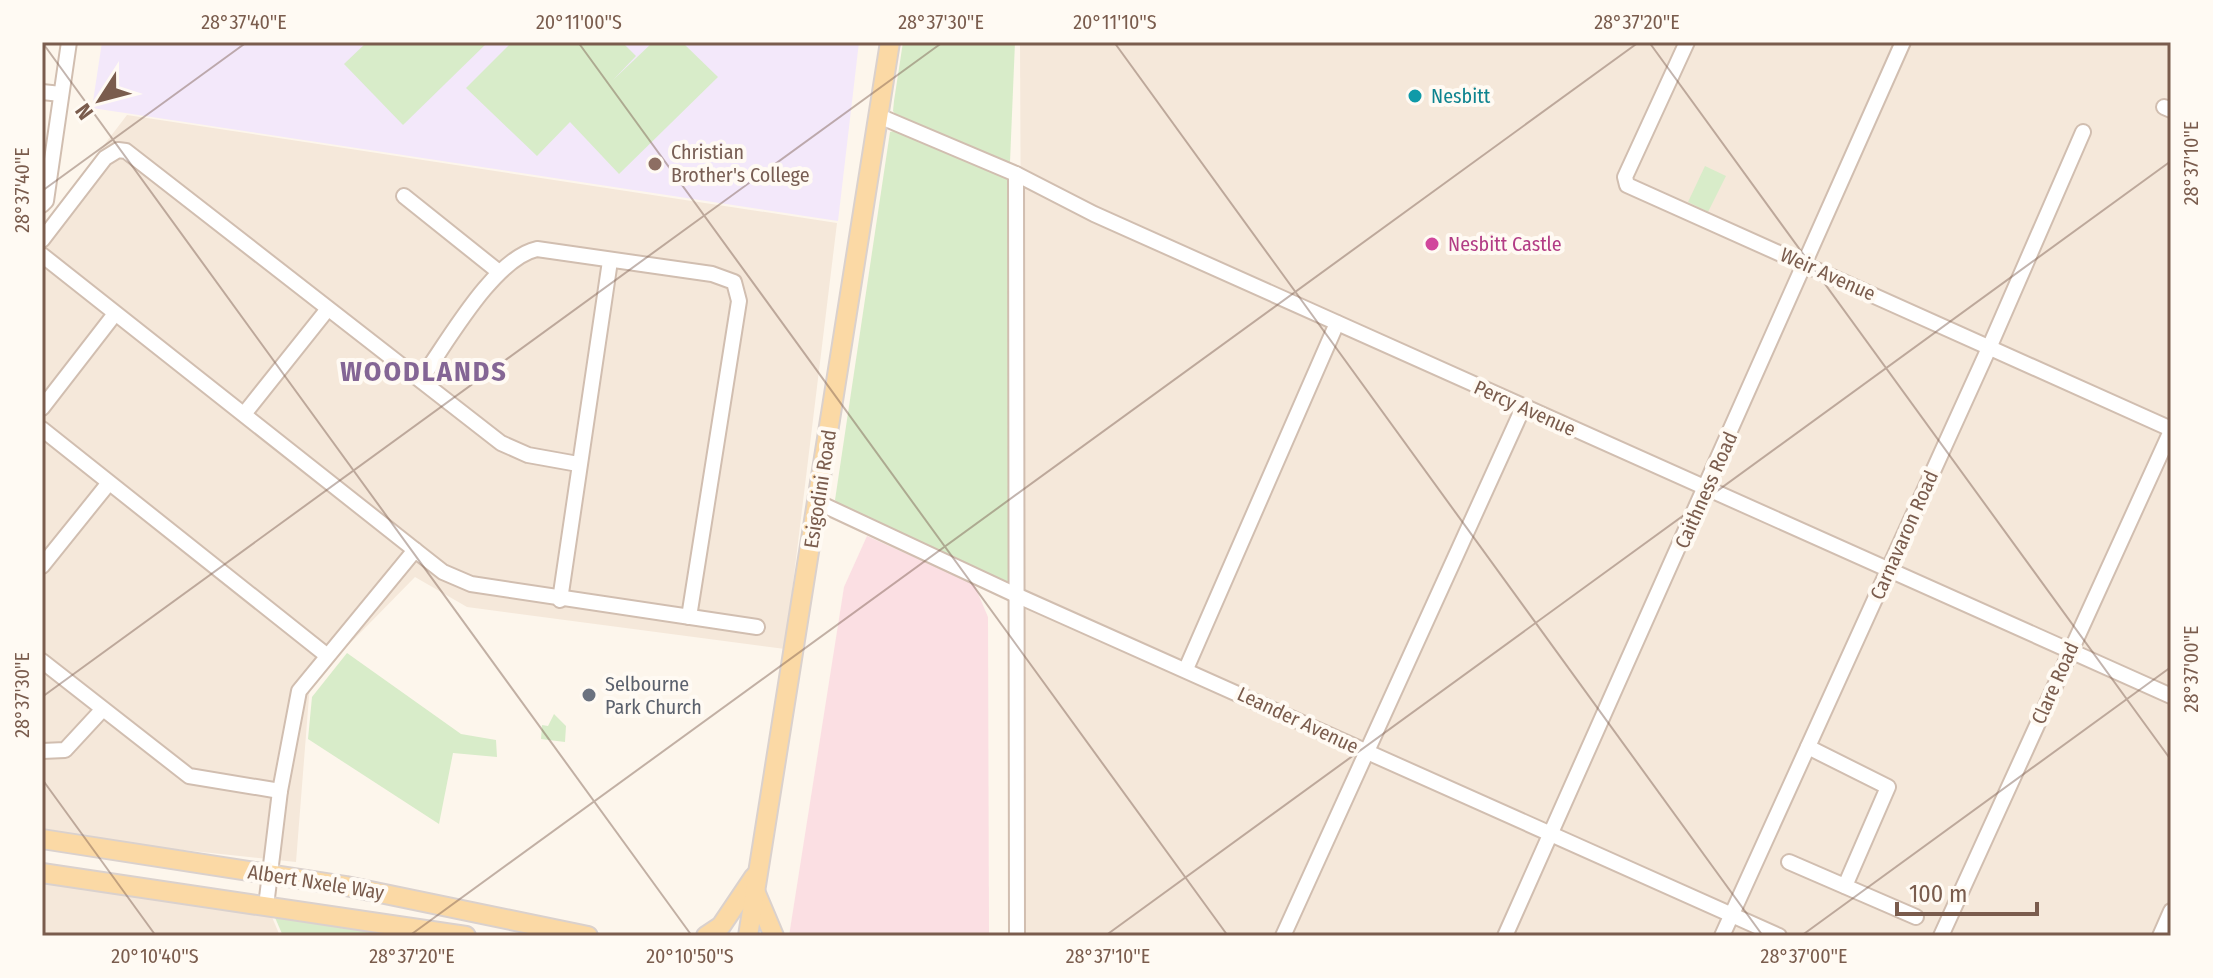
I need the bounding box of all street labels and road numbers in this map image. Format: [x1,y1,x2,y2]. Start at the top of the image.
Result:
street label: Weir Avenue [1777,242,1879,306]
street label: Percy Avenue [1471,375,1579,441]
street label: Esigodini Road [799,428,841,550]
street label: Caithness Road [1670,428,1742,552]
street label: Carnavaron Road [1865,467,1943,603]
street label: Clare Road [2026,638,2084,728]
street label: Leander Avenue [1234,681,1362,759]
street label: Albert Nxele Way [246,859,386,905]

